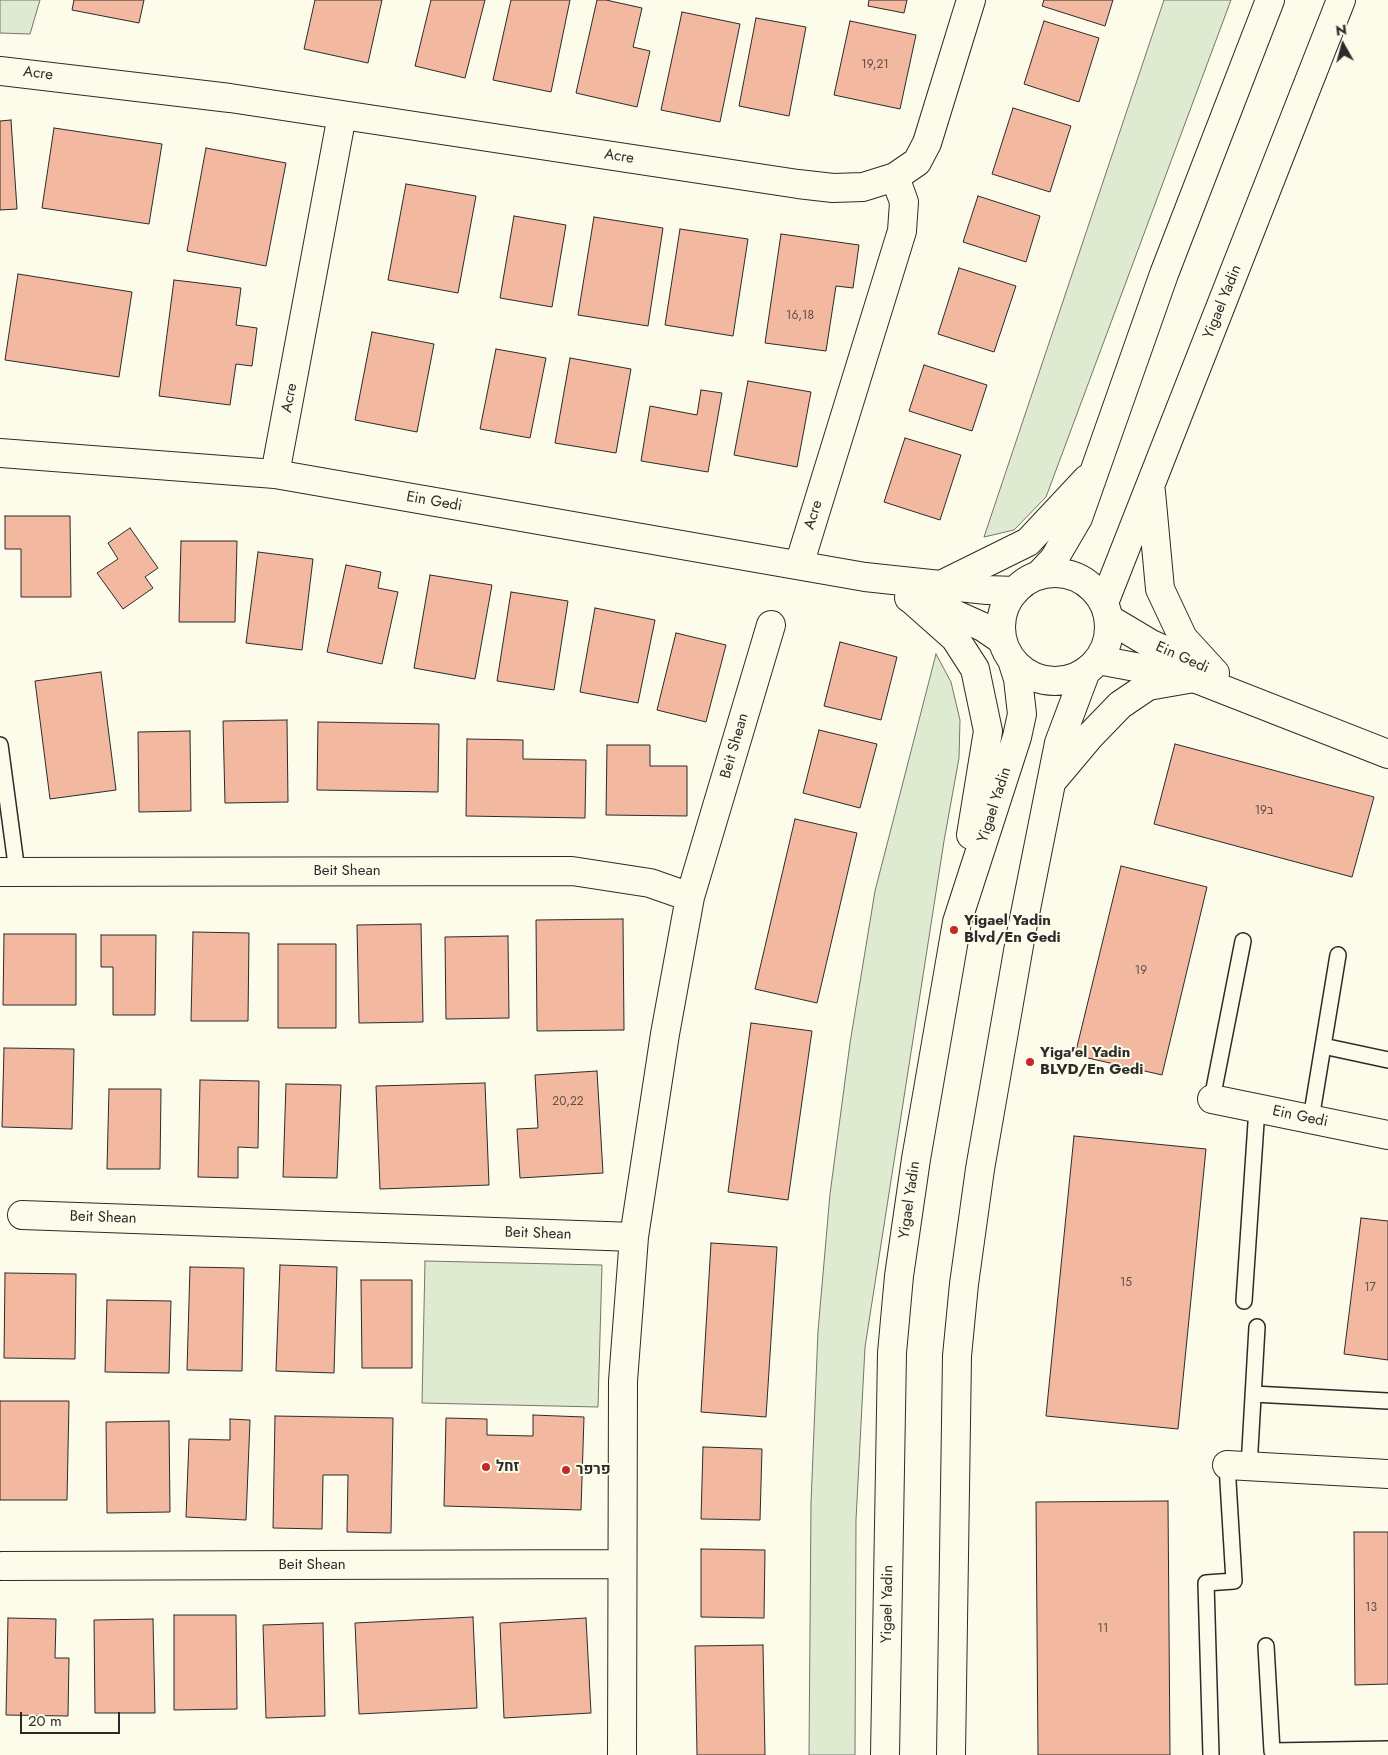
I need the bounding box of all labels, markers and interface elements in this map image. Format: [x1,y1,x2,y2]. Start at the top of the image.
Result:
north arrow [1318,20,1368,70]
text: N [1334,20,1348,41]
house number: 19,21 [861,58,889,72]
street label: Acre [22,63,54,85]
street label: Acre [603,146,635,168]
street label: Yigael Yadin [1200,262,1246,342]
house number: 16,18 [786,309,814,323]
street label: Acre [278,382,302,414]
street label: Ein Gedi [405,488,463,516]
street label: Acre [801,498,827,532]
street label: Ein Gedi [1153,638,1211,678]
street label: Beit Shean [717,711,753,781]
street label: Yigael Yadin [974,765,1016,845]
house number: 19ב [1255,804,1273,818]
street label: Beit Shean [313,862,381,880]
place label: Yigael Yadin Blvd/En Gedi [964,912,1061,947]
marker: Yigael Yadin Blvd/En Gedi [948,924,960,936]
house number: 19 [1135,964,1147,978]
place label: Yiga'el Yadin BLVD/En Gedi [1040,1044,1143,1079]
marker: Yiga'el Yadin BLVD/En Gedi [1024,1056,1036,1068]
house number: 20,22 [552,1095,584,1109]
street label: Ein Gedi [1271,1102,1329,1132]
street label: Yigael Yadin [896,1160,924,1240]
street label: Beit Shean [69,1208,137,1228]
street label: Beit Shean [504,1224,572,1244]
house number: 15 [1120,1276,1132,1290]
house number: 17 [1364,1281,1376,1295]
place label: זחל [496,1458,519,1476]
marker: זחל [480,1461,492,1473]
place label: פרפר [576,1461,611,1479]
marker: פרפר [560,1464,572,1476]
street label: Beit Shean [278,1556,346,1574]
street label: Yigael Yadin [878,1565,898,1643]
house number: 13 [1365,1601,1377,1615]
house number: 11 [1098,1622,1108,1636]
scale bar [22,1702,122,1734]
text: 20 m [28,1710,62,1732]

